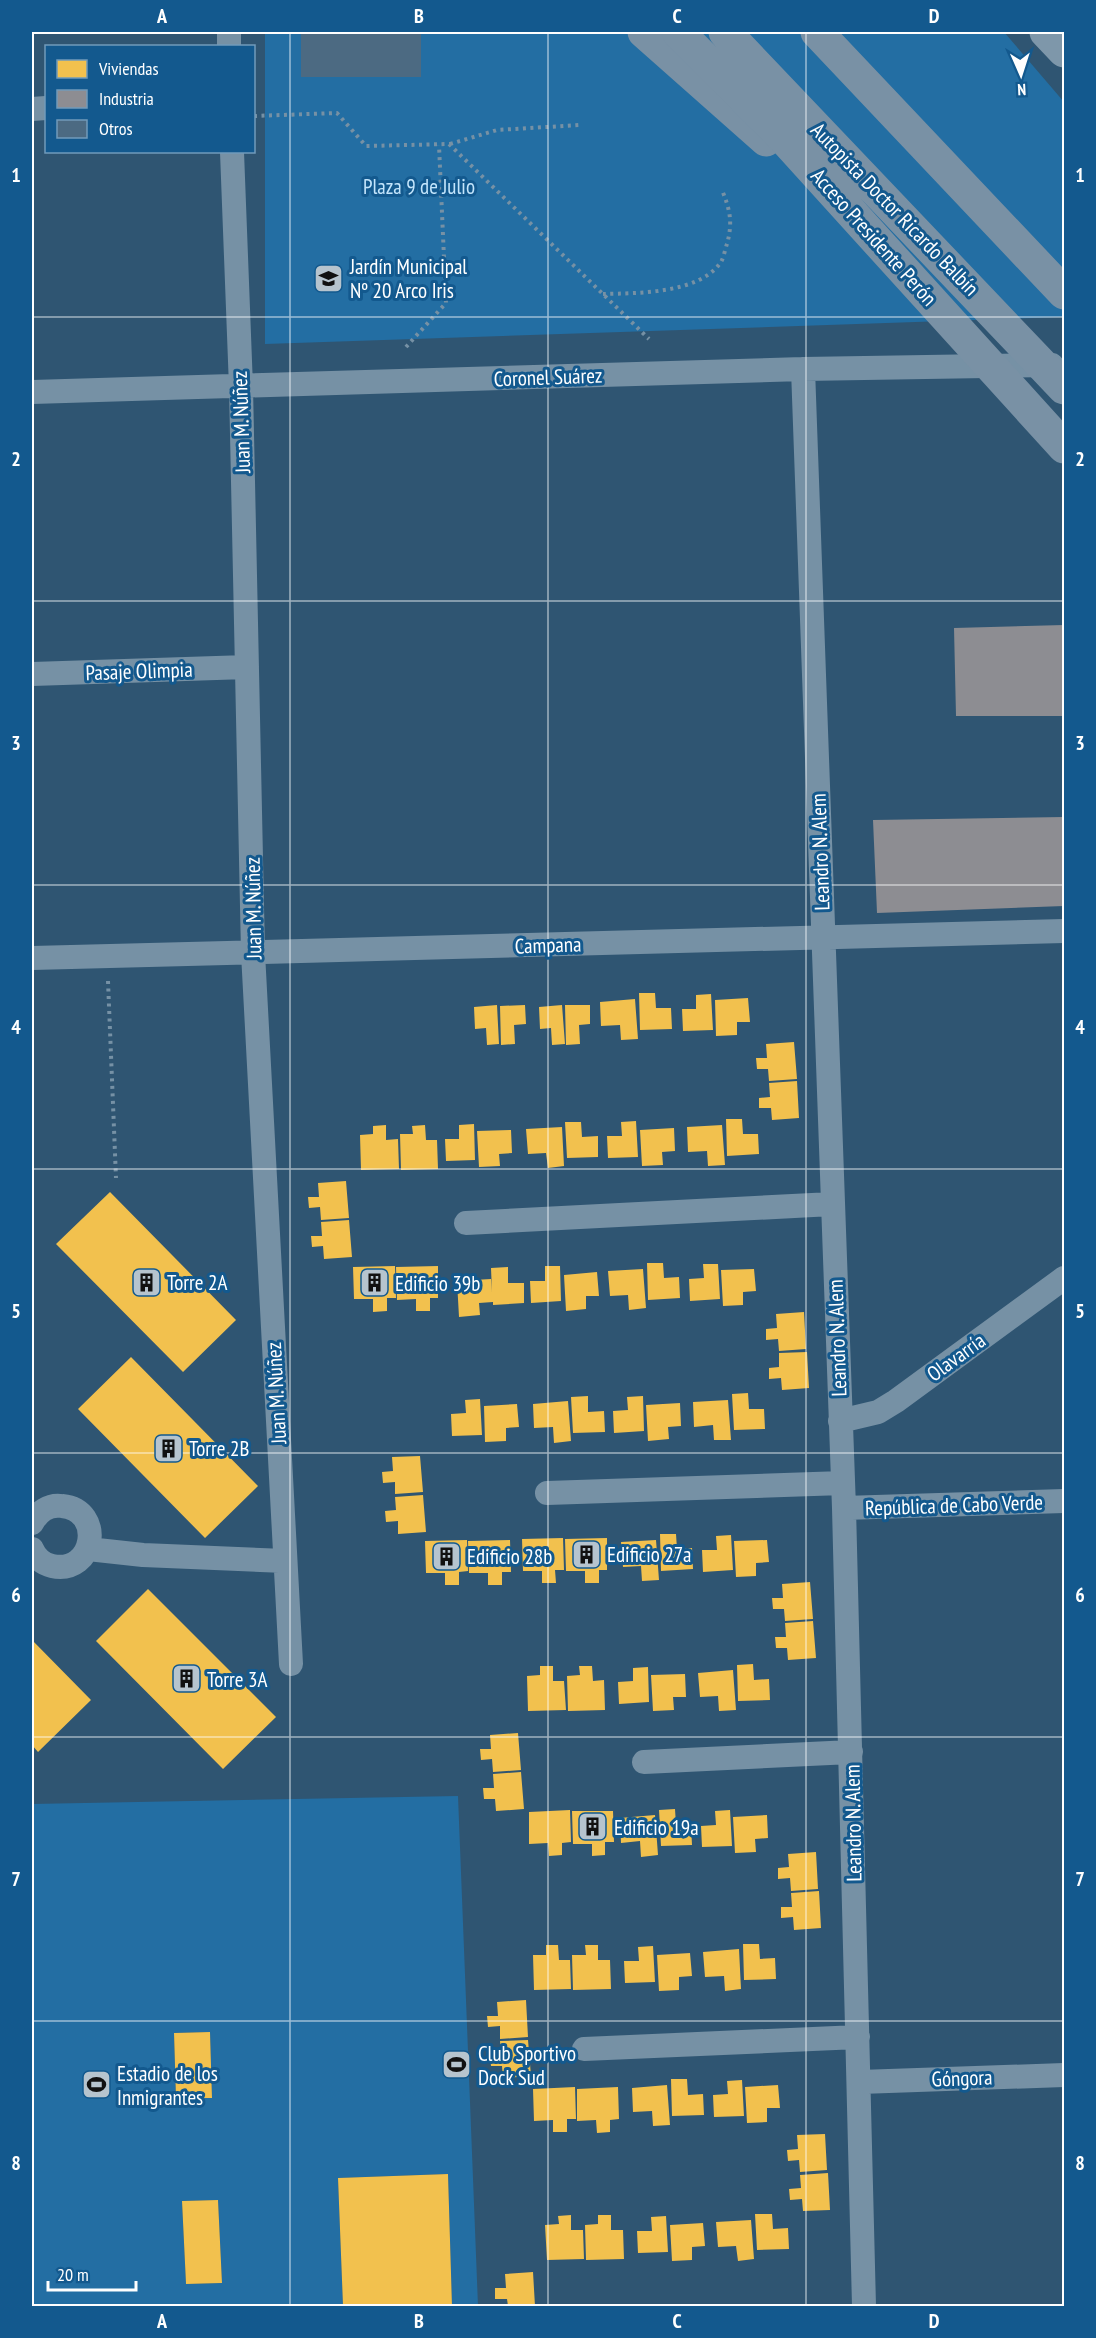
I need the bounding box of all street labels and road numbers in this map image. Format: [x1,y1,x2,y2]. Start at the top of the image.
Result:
street label: Autopista Doctor Ricardo Balbín [805,117,985,301]
street label: Acceso Presidente Perón [805,163,943,311]
street label: Coronel Suárez [493,362,603,392]
street label: Juan M. Núñez [226,370,256,475]
street label: Pasaje Olimpia [85,656,193,686]
street label: Leandro N. Alem [804,793,836,911]
street label: Juan M. Núñez [239,857,267,960]
street label: Campana [514,930,582,960]
street label: Leandro N. Alem [821,1279,853,1397]
street label: Olavarría [921,1327,991,1387]
street label: Juan M. Núñez [260,1341,292,1446]
street label: República de Cabo Verde [865,1488,1043,1522]
street label: Leandro N. Alem [838,1764,868,1882]
street label: Góngora [931,2063,993,2093]

